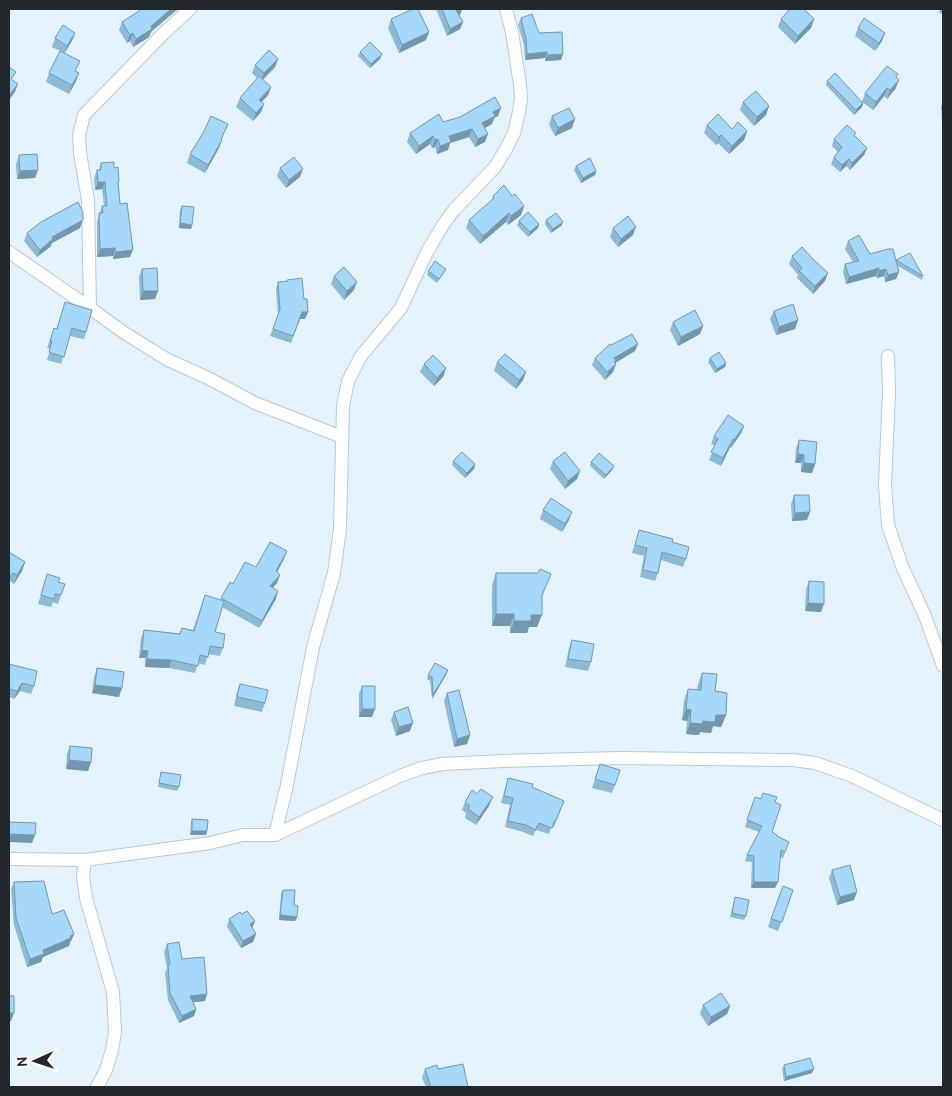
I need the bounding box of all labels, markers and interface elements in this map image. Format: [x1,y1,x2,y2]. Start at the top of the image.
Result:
north arrow [10,1036,60,1086]
text: N [14,1056,30,1067]

